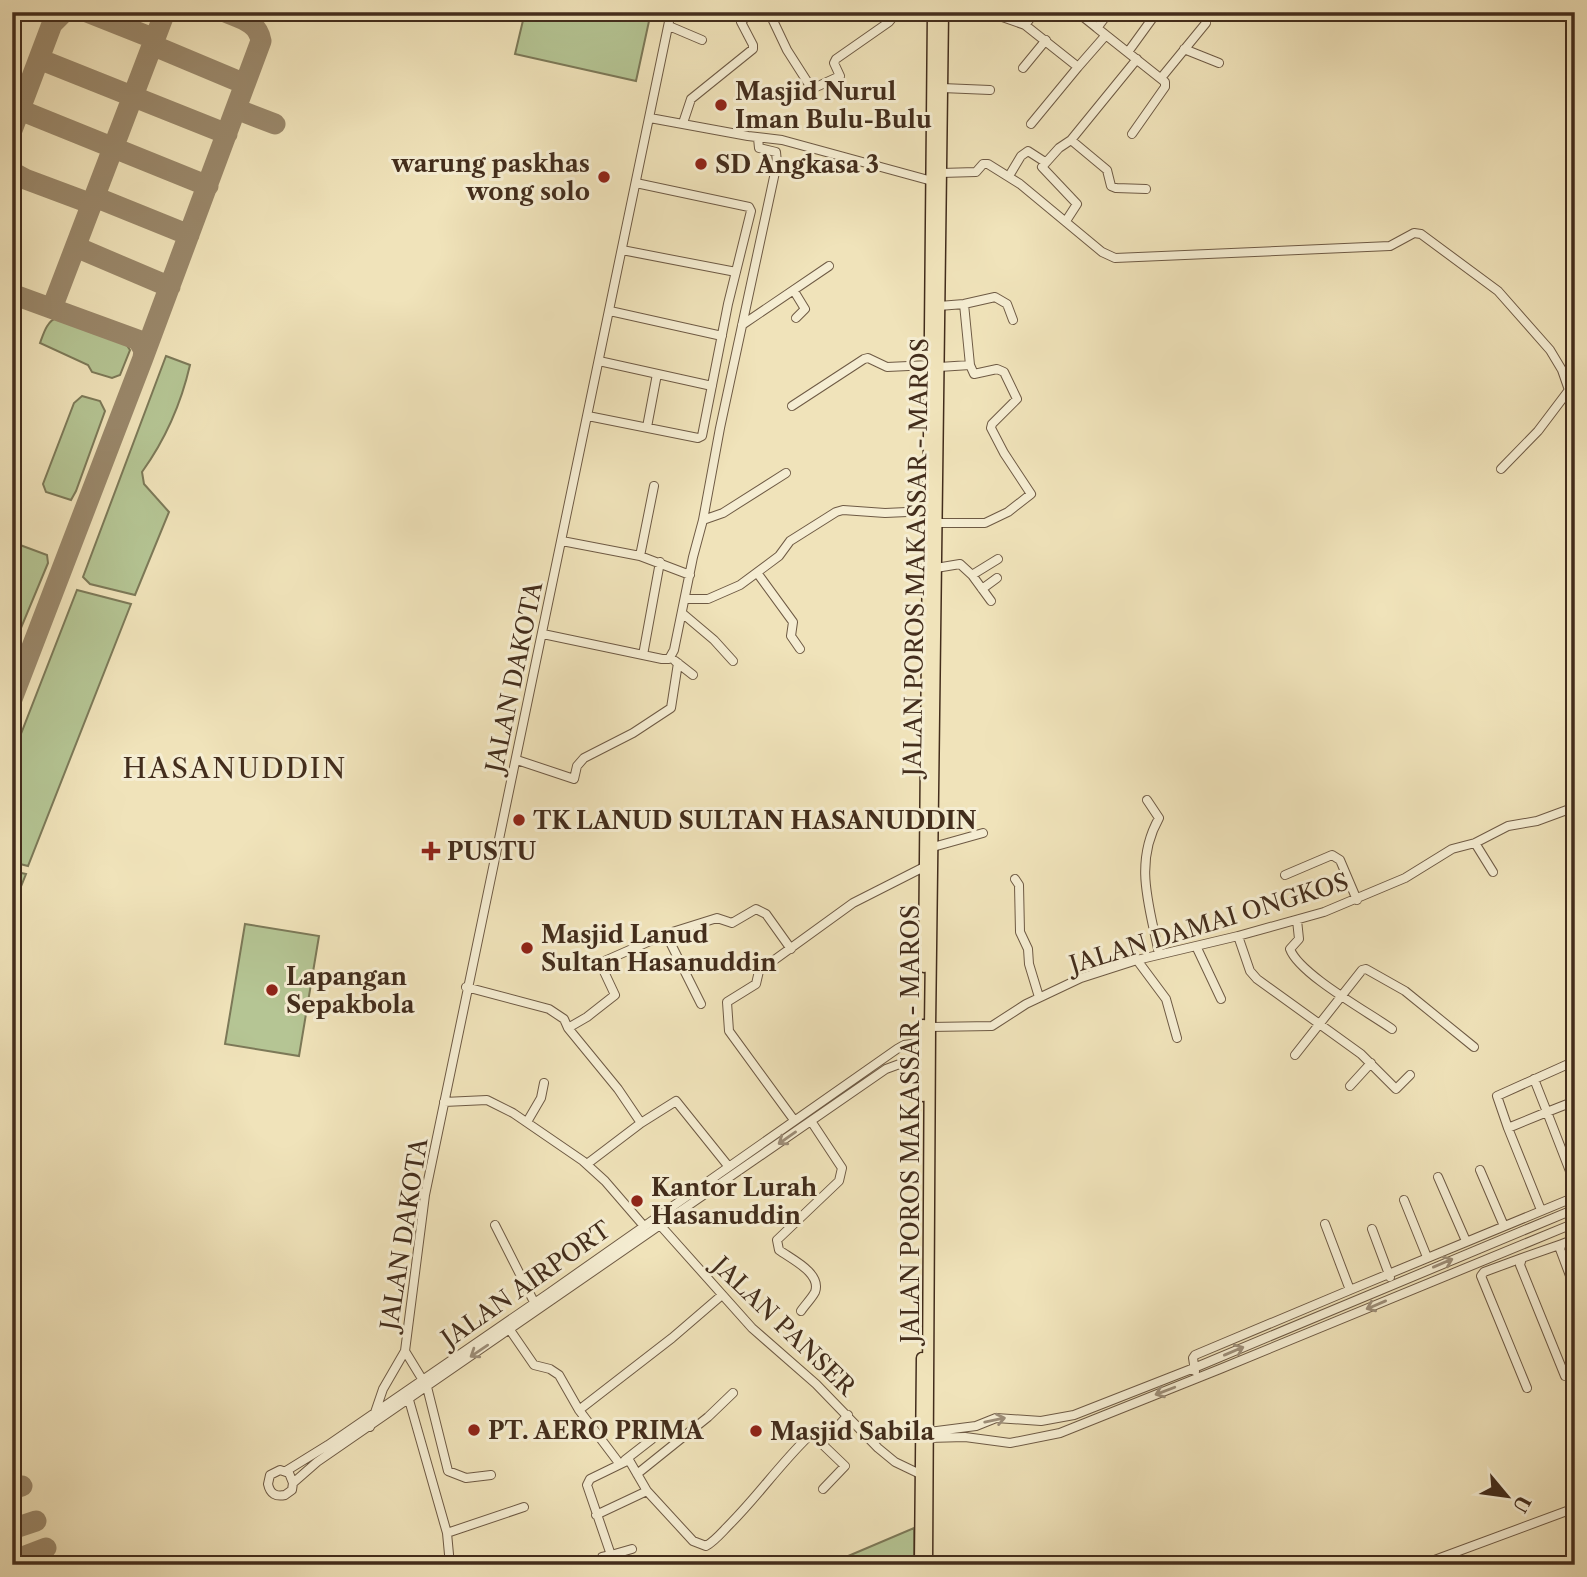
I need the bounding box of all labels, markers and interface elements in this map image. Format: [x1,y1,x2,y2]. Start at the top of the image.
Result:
place label: Masjid Nurul Iman Bulu-Bulu [735,77,932,134]
marker: Masjid Nurul Iman Bulu-Bulu [713,97,729,113]
place label: warung paskhas wong solo [390,149,590,206]
place label: SD Angkasa 3 [715,150,879,179]
marker: SD Angkasa 3 [693,156,709,172]
marker: warung paskhas wong solo [596,169,612,185]
street label: JALAN POROS MAKASSAR - MAROS [898,338,934,780]
street label: JALAN DAKOTA [479,578,549,779]
district label: HASANUDDIN [123,751,347,785]
place label: TK LANUD SULTAN HASANUDDIN [533,806,977,835]
marker: TK LANUD SULTAN HASANUDDIN [511,812,527,828]
place label: PUSTU [447,837,536,866]
marker: PUSTU [421,841,441,861]
street label: JALAN DAMAI ONGKOS [1062,867,1352,980]
street label: JALAN POROS MAKASSAR - MAROS [896,905,925,1347]
place label: Masjid Lanud Sultan Hasanuddin [541,920,777,977]
marker: Masjid Lanud Sultan Hasanuddin [519,940,535,956]
place label: Lapangan Sepakbola [286,962,416,1019]
marker: Lapangan Sepakbola [264,982,280,998]
one-way arrow [777,1131,797,1145]
street label: JALAN DAKOTA [374,1135,434,1336]
place label: Kantor Lurah Hasanuddin [651,1173,818,1230]
marker: Kantor Lurah Hasanuddin [629,1193,645,1209]
street label: JALAN AIRPORT [432,1215,616,1356]
street label: JALAN PANSER [704,1248,862,1402]
one-way arrow [1432,1256,1454,1269]
one-way arrow [1365,1299,1387,1312]
one-way arrow [470,1344,489,1358]
one-way arrow [1223,1344,1244,1357]
one-way arrow [1155,1385,1176,1398]
one-way arrow [984,1413,1006,1426]
place label: PT. AERO PRIMA [488,1416,705,1445]
place label: Masjid Sabila [770,1417,936,1446]
marker: PT. AERO PRIMA [466,1422,482,1438]
marker: Masjid Sabila [748,1423,764,1439]
north arrow [1472,1462,1542,1532]
text: U [1507,1492,1535,1517]

